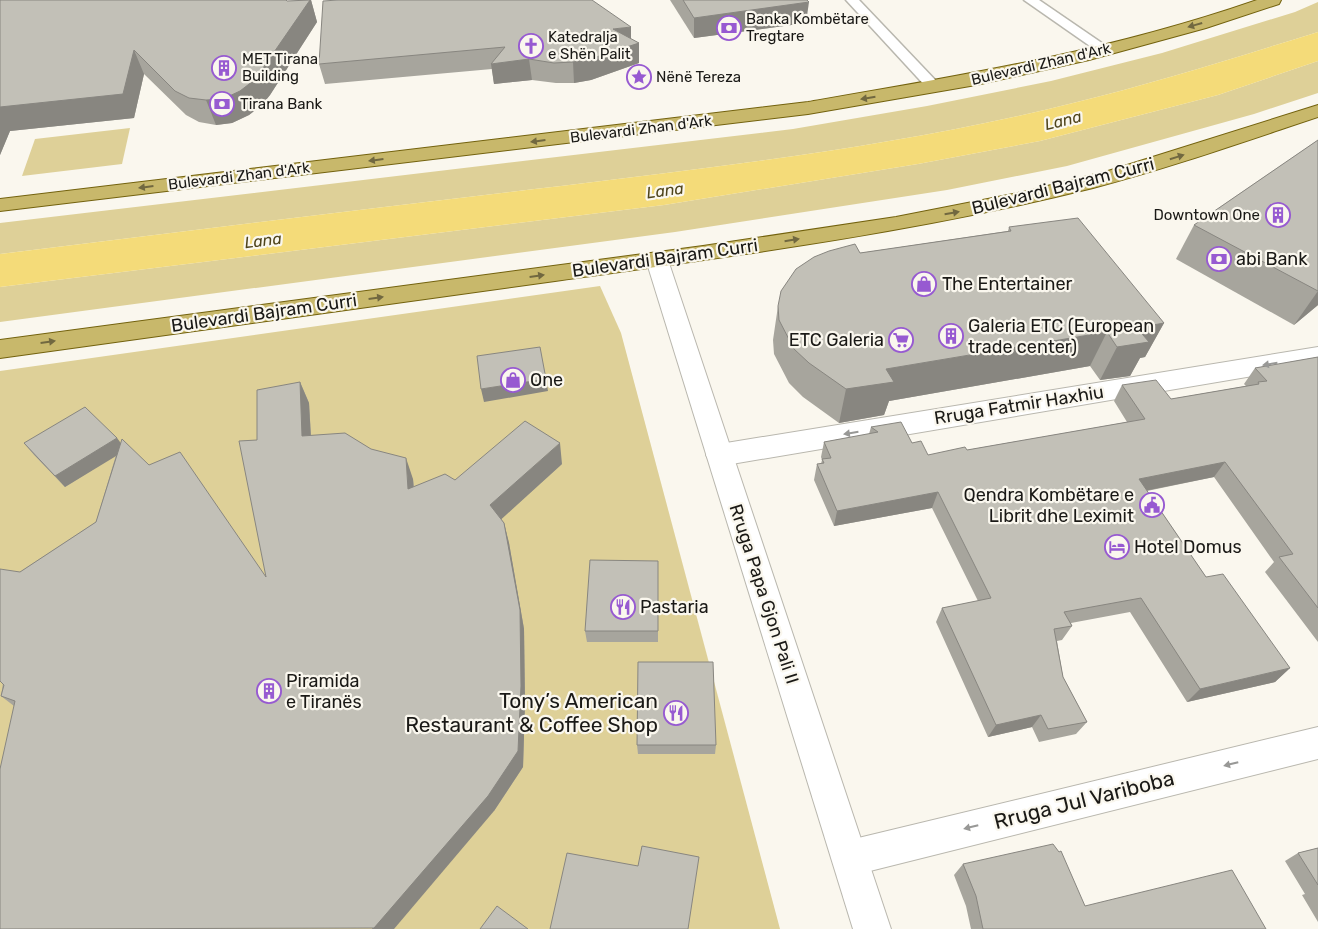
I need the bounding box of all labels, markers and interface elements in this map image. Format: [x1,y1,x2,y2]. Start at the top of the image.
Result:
place label: Banka Kombëtare Tregtare [746,10,869,45]
bank icon: Banka Kombëtare Tregtare [716,15,742,41]
one-way arrow [1188,22,1203,30]
place label: Katedralja e Shën Palit [548,28,631,63]
church icon: Katedralja e Shën Palit [518,33,544,59]
street label: Bulevardi Zhan d'Ark [969,39,1113,89]
place label: MET Tirana Building [242,50,318,85]
building icon: MET Tirana Building [211,55,237,81]
place icon: Nënë Tereza [626,64,652,90]
place label: Nënë Tereza [656,68,741,86]
bank icon: Tirana Bank [209,91,235,117]
one-way arrow [859,94,875,102]
place label: Tirana Bank [240,95,323,113]
water label: Lana [1043,107,1084,134]
street label: Bulevardi Zhan d'Ark [569,111,713,147]
one-way arrow [530,137,546,145]
street label: Bulevardi Bajram Curri [969,153,1157,219]
one-way arrow [1170,153,1185,161]
one-way arrow [368,156,384,164]
street label: Bulevardi Zhan d'Ark [167,158,311,194]
water label: Lana [645,178,685,203]
one-way arrow [137,183,153,191]
building icon: Downtown One [1265,202,1291,228]
place label: Downtown One [1154,206,1260,224]
one-way arrow [944,209,960,217]
water label: Lana [243,229,283,252]
street label: Bulevardi Bajram Curri [571,234,759,282]
one-way arrow [784,236,800,244]
bank icon: abi Bank [1206,246,1232,272]
place label: abi Bank [1236,248,1308,270]
shop icon: The Entertainer [911,271,937,297]
one-way arrow [529,272,545,280]
place label: The Entertainer [942,273,1072,295]
street label: Bulevardi Bajram Curri [170,289,358,337]
one-way arrow [368,294,384,302]
place label: Galeria ETC (European trade center) [968,315,1154,358]
building icon: Galeria ETC (European trade center) [938,323,964,349]
supermarket icon: ETC Galeria [888,327,914,353]
place label: ETC Galeria [789,329,884,351]
one-way arrow [41,338,57,346]
one-way arrow [1262,361,1278,369]
shop icon: One [500,367,526,393]
place label: One [530,369,563,391]
street label: Rruga Fatmir Haxhiu [933,381,1105,429]
one-way arrow [842,430,858,438]
place label: Qendra Kombëtare e Librit dhe Leximit [964,484,1134,527]
public building icon: Qendra Kombëtare e Librit dhe Leximit [1139,492,1165,518]
street label: Rruga Papa Gjon Pali II [725,501,803,687]
hotel icon: Hotel Domus [1104,534,1130,560]
place label: Hotel Domus [1134,536,1242,558]
restaurant icon: Pastaria [610,594,636,620]
place label: Pastaria [640,596,709,618]
place label: Piramida e Tiranës [286,670,362,713]
building icon: Piramida e Tiranës [256,678,282,704]
place label: Tony’s American Restaurant & Coffee Shop [405,688,658,737]
restaurant icon: Tony’s American Restaurant & Coffee Shop [663,700,689,726]
one-way arrow [1223,760,1238,768]
street label: Rruga Jul Variboba [991,765,1177,834]
one-way arrow [963,823,978,831]

